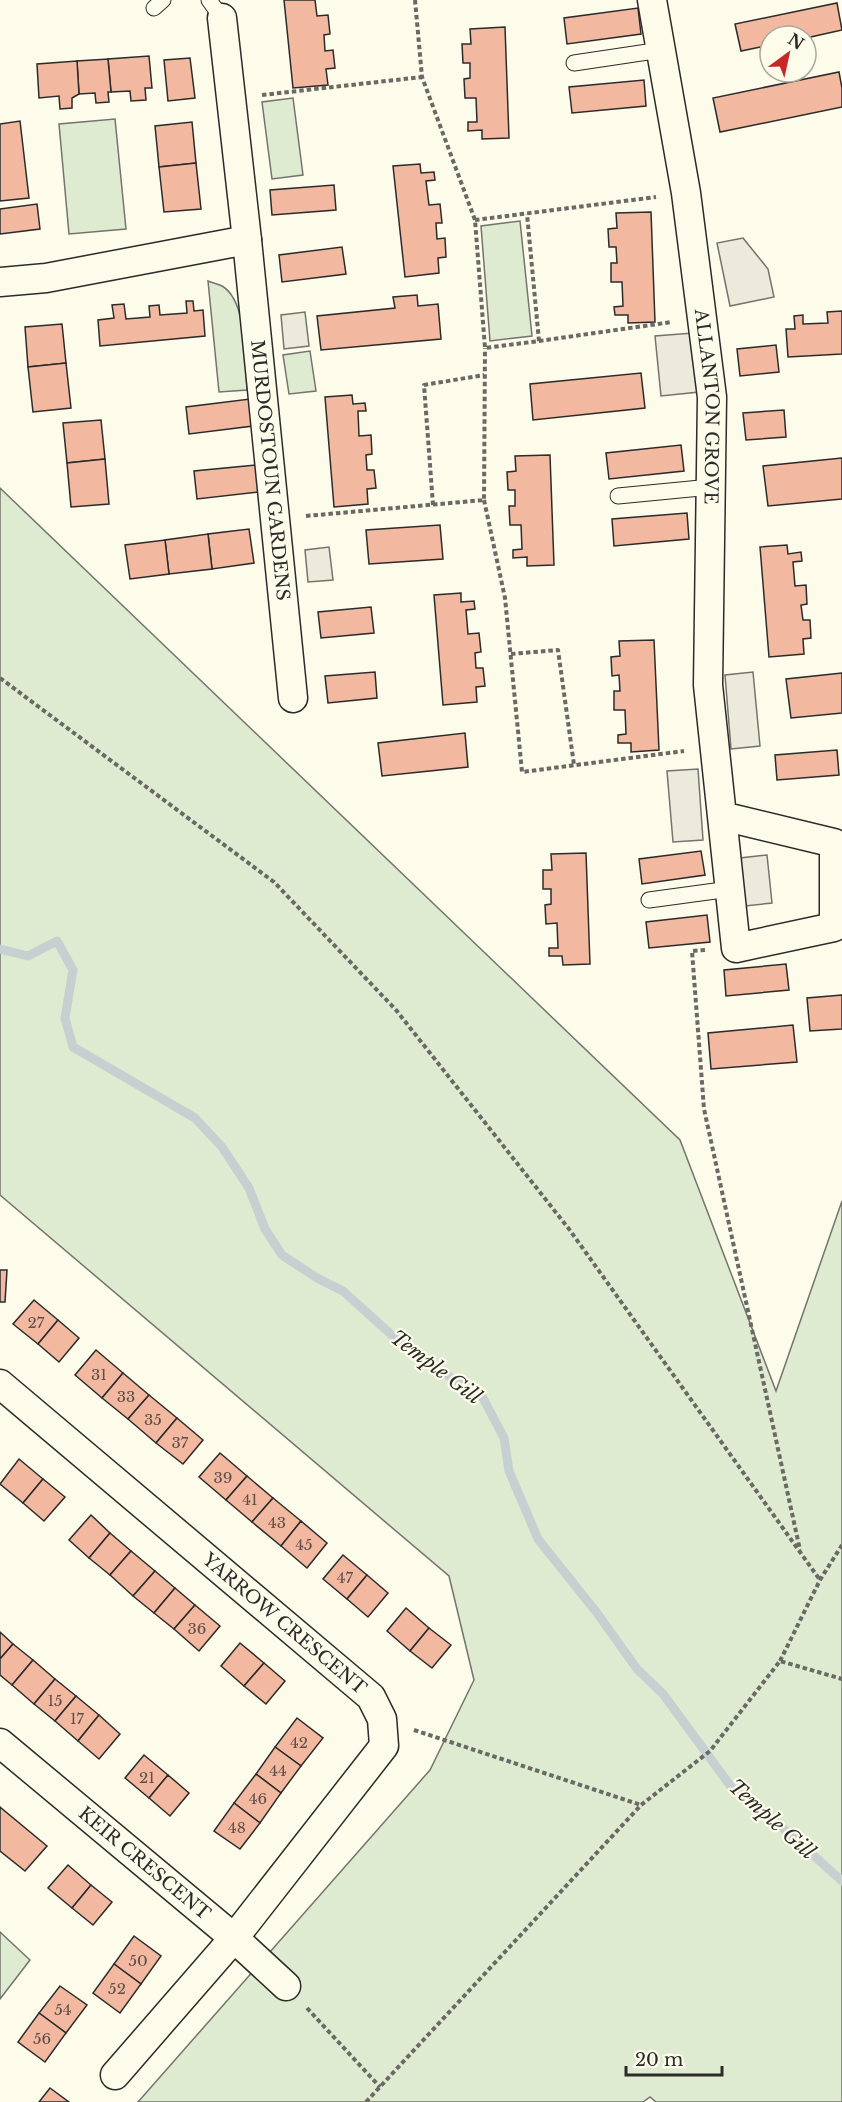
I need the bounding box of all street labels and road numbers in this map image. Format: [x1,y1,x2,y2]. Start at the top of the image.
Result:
street label: ALLANTON GROVE [690,307,723,505]
street label: MURDOSTOUN GARDENS [246,339,294,601]
street label: YARROW CRESCENT [197,1548,371,1700]
street label: KEIR CRESCENT [74,1802,215,1925]

